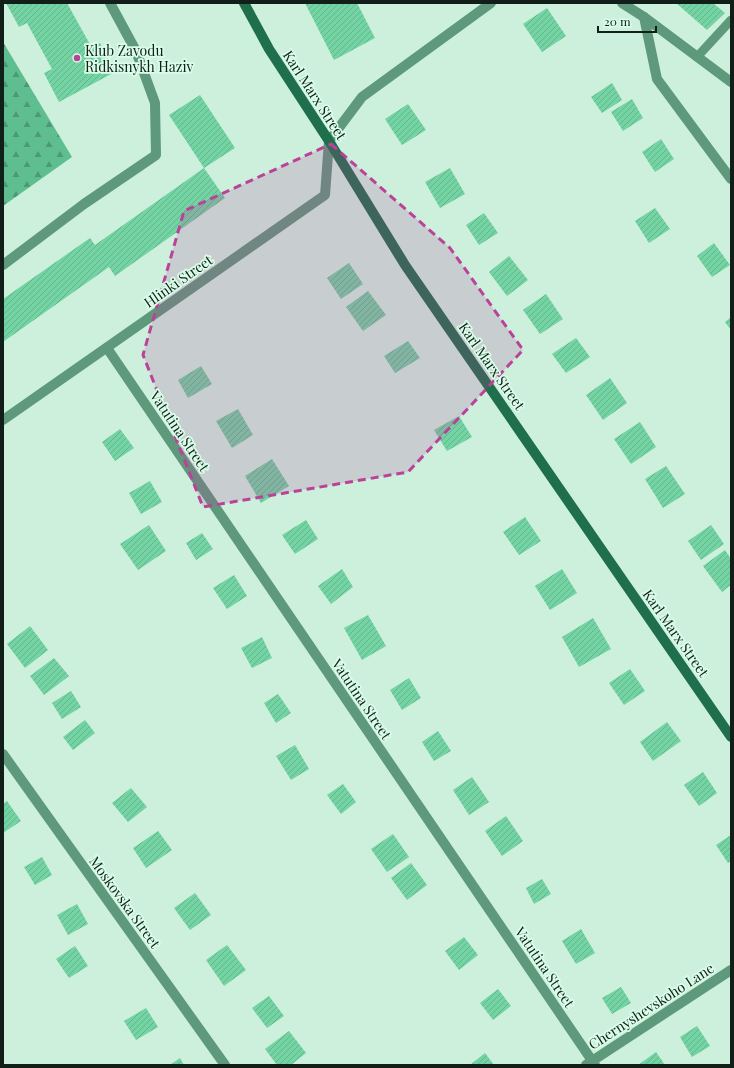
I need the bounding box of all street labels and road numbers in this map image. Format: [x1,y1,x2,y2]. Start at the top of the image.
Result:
street label: Karl Marx Street [279,47,352,144]
street label: Hlinki Street [140,250,217,312]
street label: Karl Marx Street [455,318,530,415]
street label: Vatutina Street [145,386,215,476]
street label: Karl Marx Street [639,585,714,682]
street label: Vatutina Street [327,654,397,744]
street label: Moskovska Street [85,852,165,953]
street label: Vatutina Street [510,922,580,1012]
street label: Chernyshevskoho Lane [585,958,717,1054]

